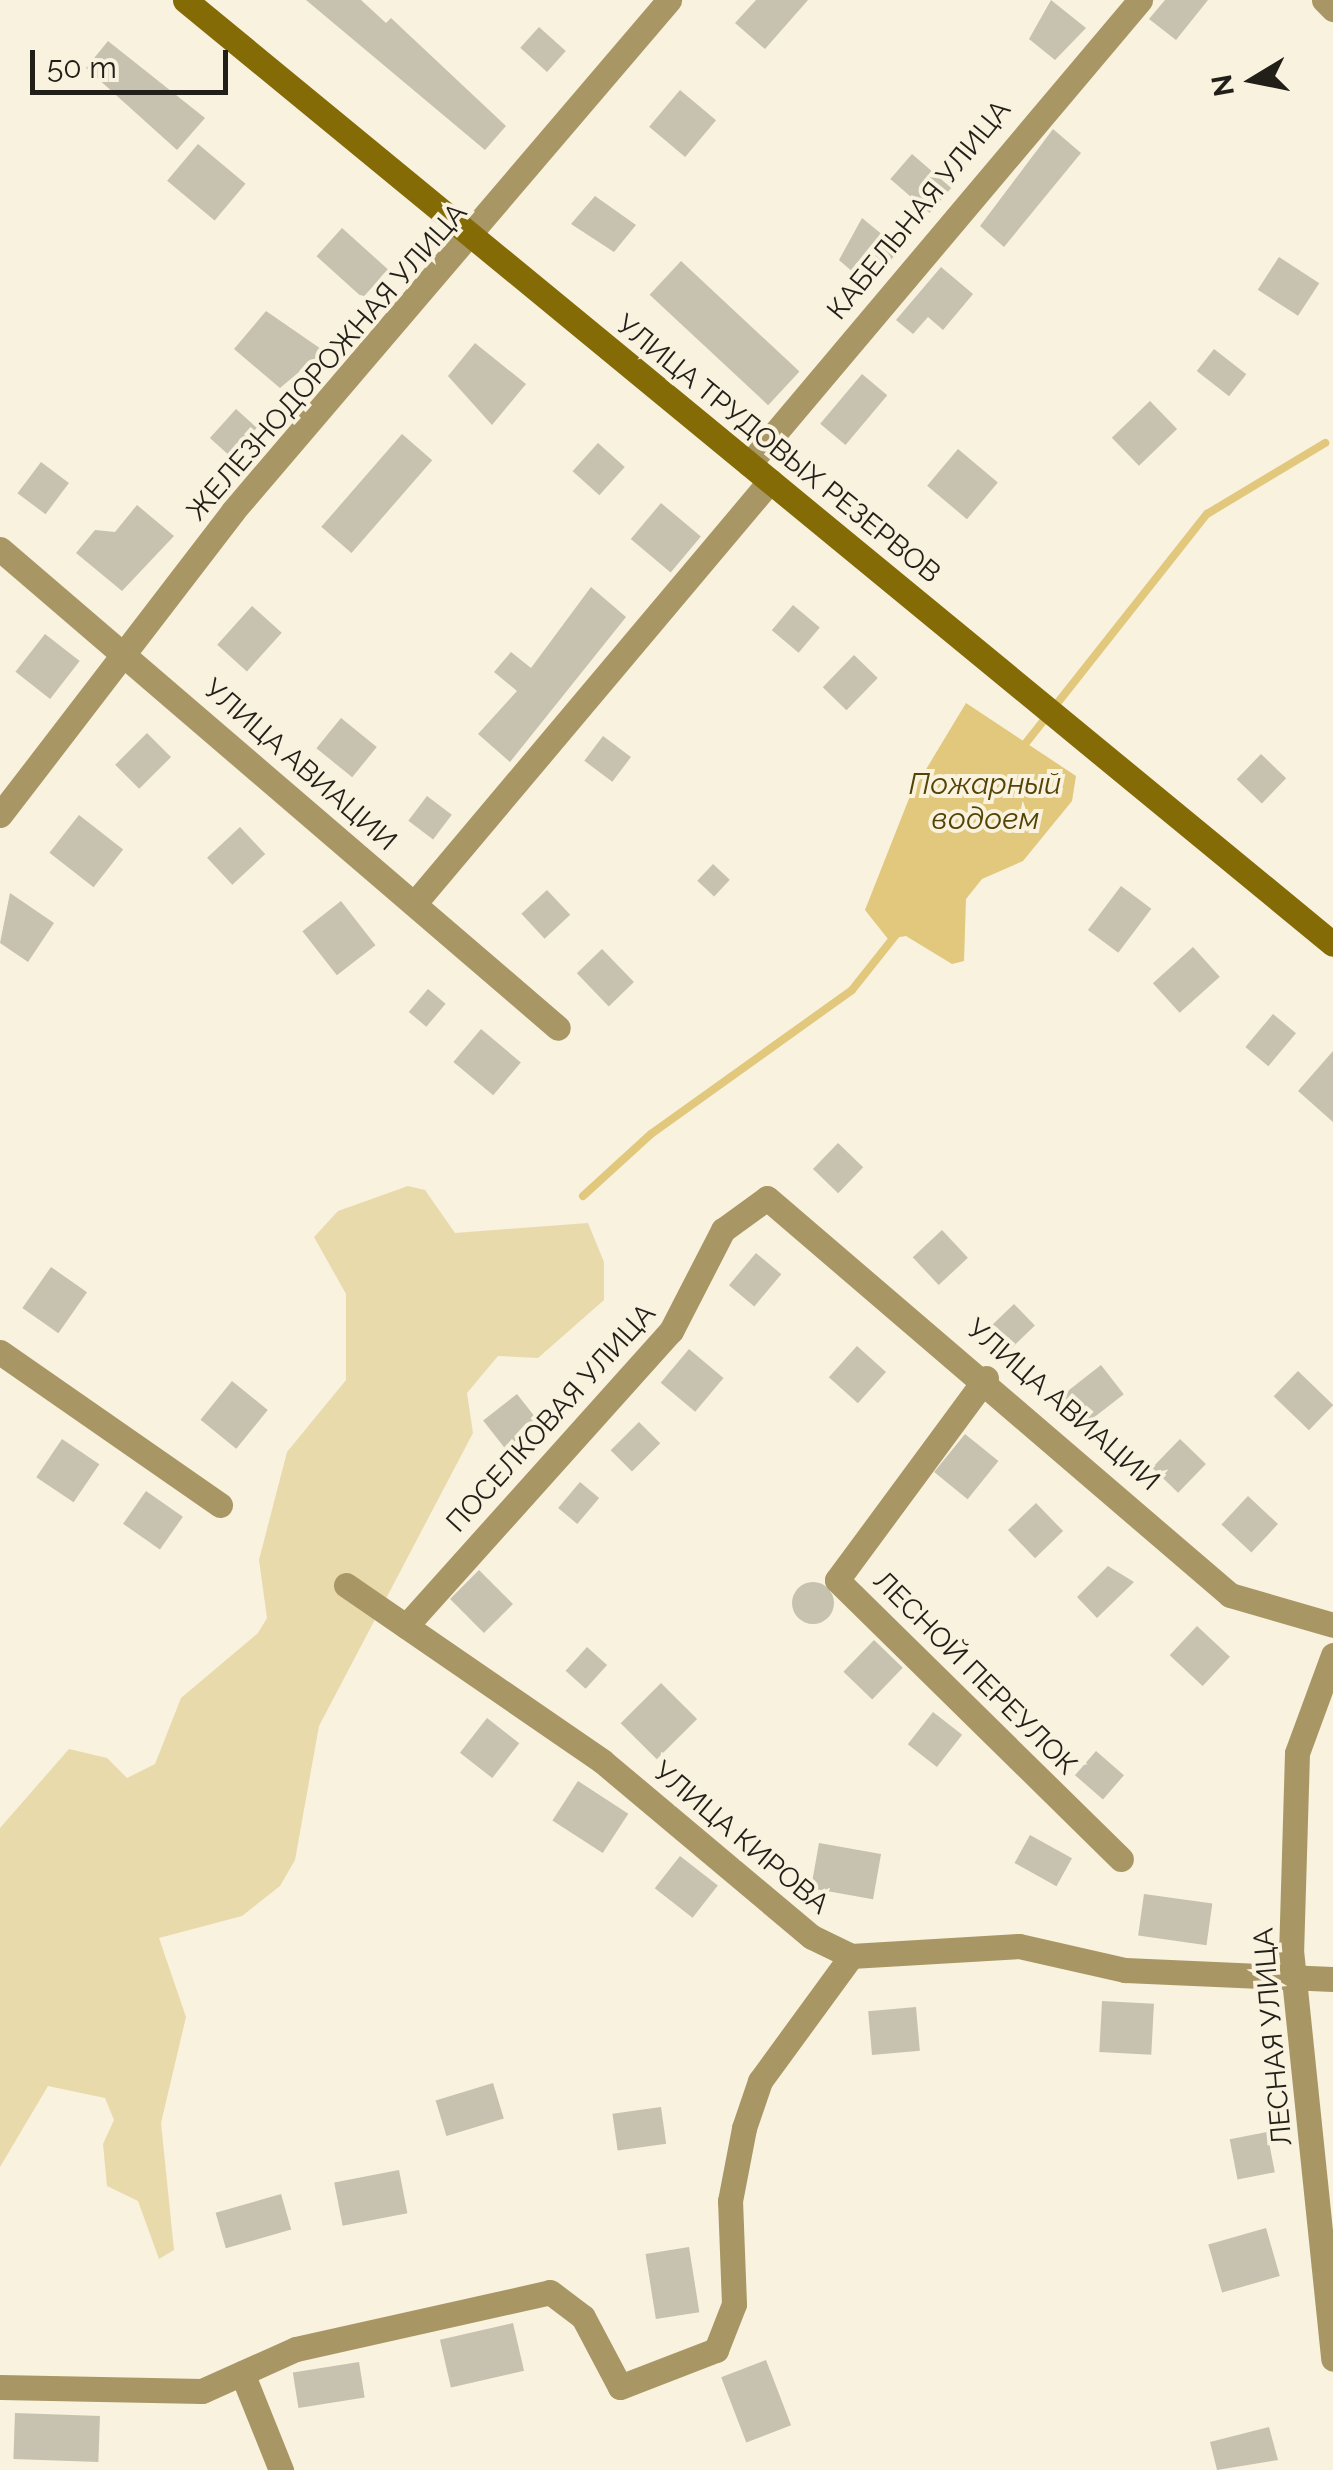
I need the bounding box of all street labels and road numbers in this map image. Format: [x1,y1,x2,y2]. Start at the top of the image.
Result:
street label: КАБЕЛЬНАЯ УЛИЦА [820,94,1018,326]
street label: ЖЕЛЕЗНОДОРОЖНАЯ УЛИЦА [180,196,474,528]
street label: УЛИЦА ТРУДОВЫХ РЕЗЕРВОВ [608,307,948,591]
street label: УЛИЦА АВИАЦИИ [196,672,404,858]
street label: ПОСЕЛКОВАЯ УЛИЦА [440,1297,662,1539]
street label: УЛИЦА АВИАЦИИ [959,1312,1167,1498]
street label: ЛЕСНОЙ ПЕРЕУЛОК [866,1564,1084,1782]
street label: УЛИЦА КИРОВА [646,1754,836,1922]
street label: ЛЕСНАЯ УЛИЦА [1247,1926,1299,2148]

